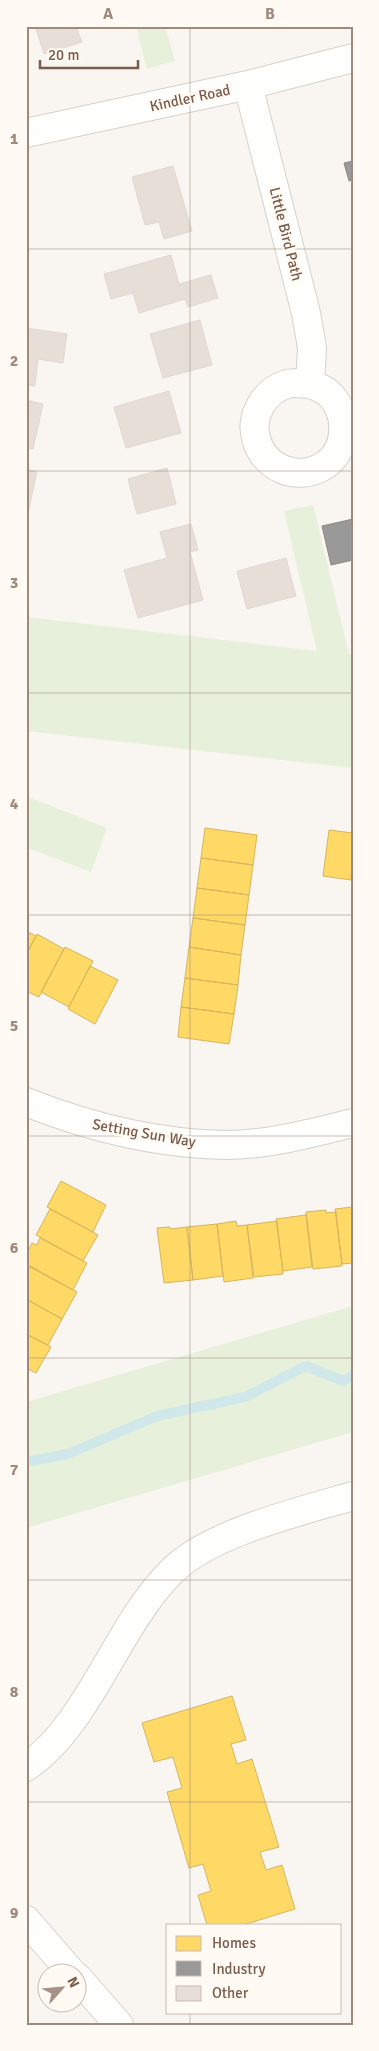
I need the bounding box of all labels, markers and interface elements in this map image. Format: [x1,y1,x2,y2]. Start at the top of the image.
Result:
text: A [103,4,114,24]
text: B [265,4,275,24]
scale bar [40,38,138,70]
text: 20 m [48,46,79,64]
street label: Kindler Road [148,81,232,115]
text: 1 [10,129,19,149]
street label: Little Bird Path [266,185,306,283]
text: 2 [10,351,18,371]
text: 3 [10,573,18,593]
text: 4 [10,794,19,814]
text: 5 [10,1016,18,1036]
street label: Setting Sun Way [91,1115,197,1151]
text: 6 [10,1238,19,1258]
text: 7 [10,1460,19,1480]
text: 8 [10,1682,19,1702]
text: 9 [10,1903,19,1923]
legend [166,1924,342,2014]
text: Homes [212,1934,256,1952]
text: Industry [212,1960,265,1978]
north arrow [38,1964,88,2014]
text: N [63,1974,83,1991]
text: Other [212,1984,249,2002]

